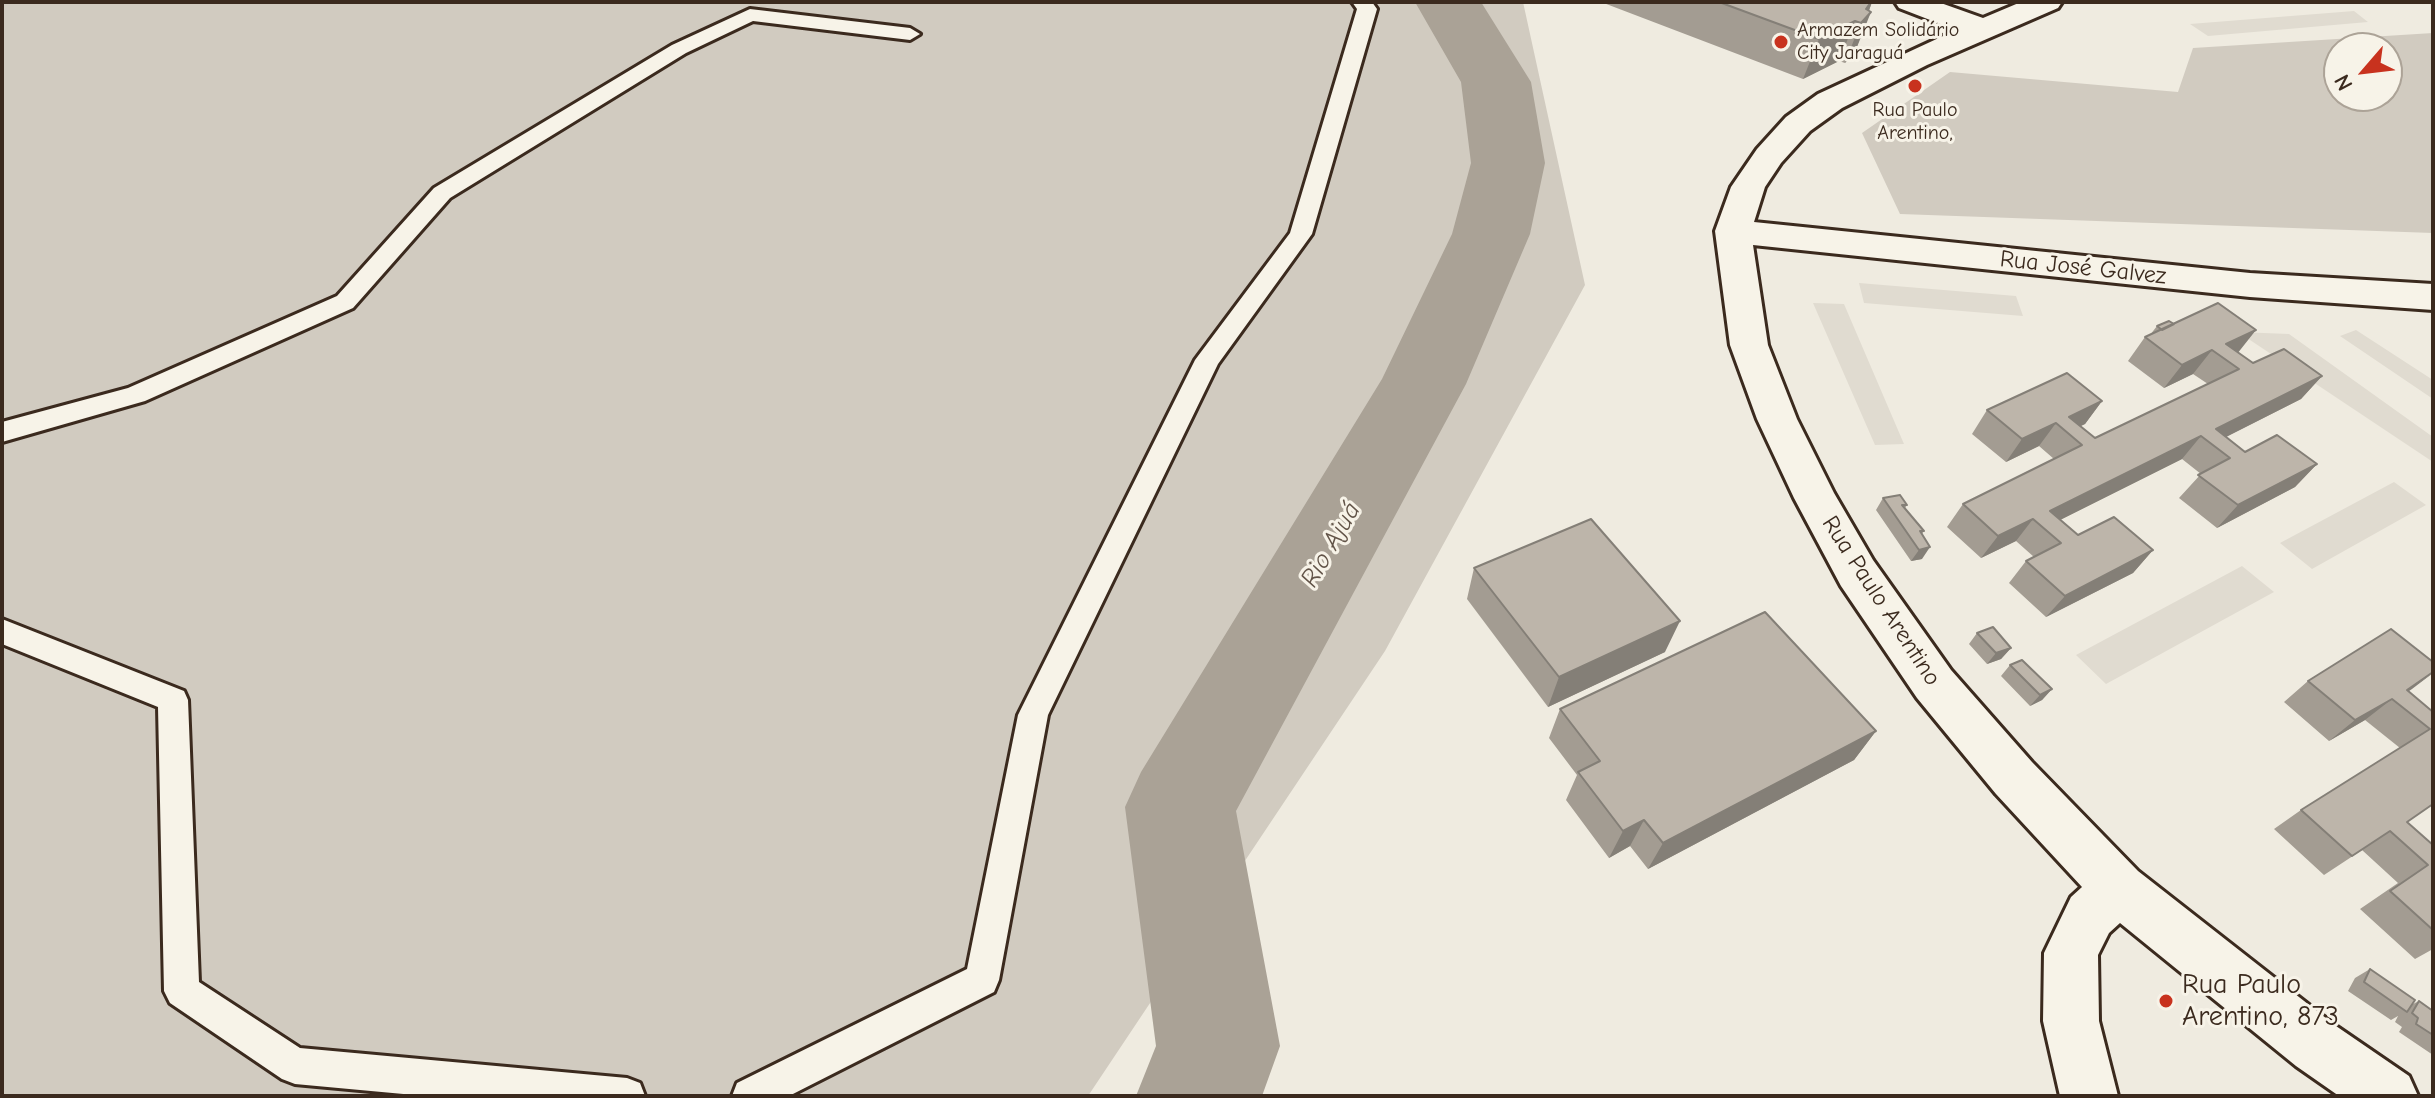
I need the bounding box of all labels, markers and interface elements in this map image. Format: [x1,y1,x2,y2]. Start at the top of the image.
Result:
place label: Armazem Solidário City Jaraguá [1797,18,1959,65]
north arrow [2323,32,2403,112]
marker: Armazem Solidário City Jaraguá [1772,33,1790,51]
text: N [2329,70,2358,95]
marker: Rua Paulo Arentino, [1906,77,1924,95]
place label: Rua Paulo Arentino, [1873,98,1957,145]
street label: Rua José Galvez [1998,245,2168,291]
water label: Rio Ajuá [1294,497,1368,593]
street label: Rua Paulo Arentino [1815,511,1947,691]
place label: Rua Paulo Arentino, 873 [2182,968,2339,1034]
marker: Rua Paulo Arentino, 873 [2157,992,2175,1010]

